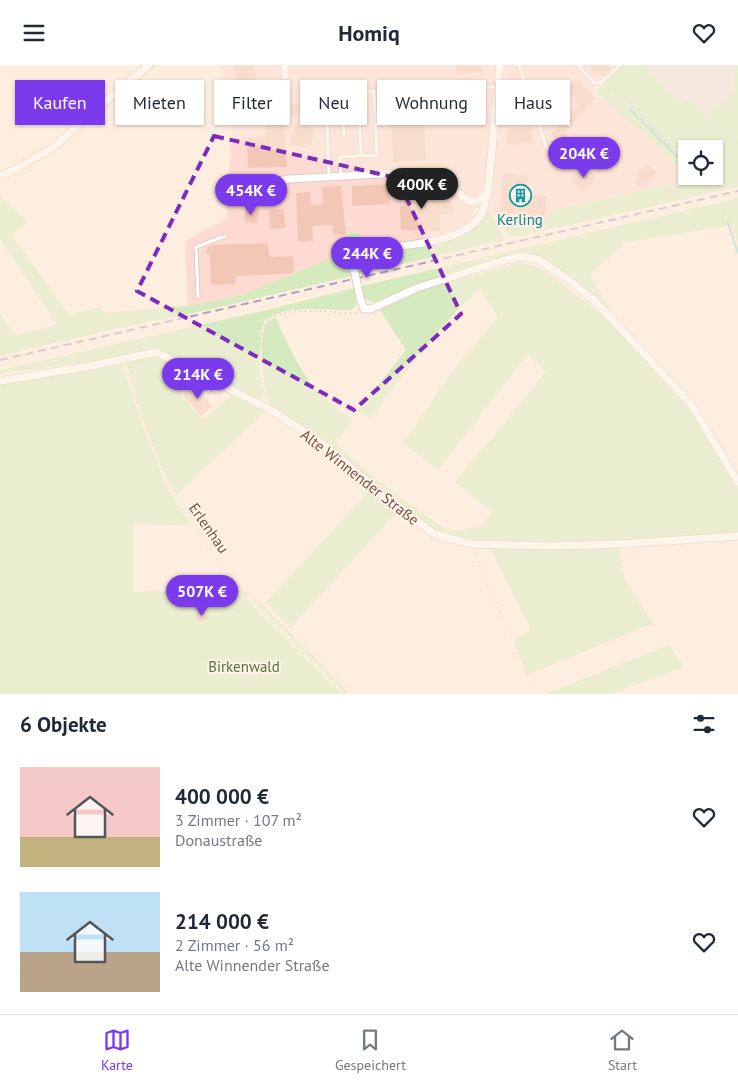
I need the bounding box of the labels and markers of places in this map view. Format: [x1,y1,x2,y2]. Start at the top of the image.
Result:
pin: 204K € [543,137,625,179]
pin: 400K € [381,167,463,210]
pin: 454K € [210,173,292,216]
building icon: Kerling [508,184,532,208]
place label: Kerling [497,210,543,229]
pin: 244K € [326,237,408,279]
pin: 214K € [157,357,239,400]
pin: 507K € [161,575,243,617]

